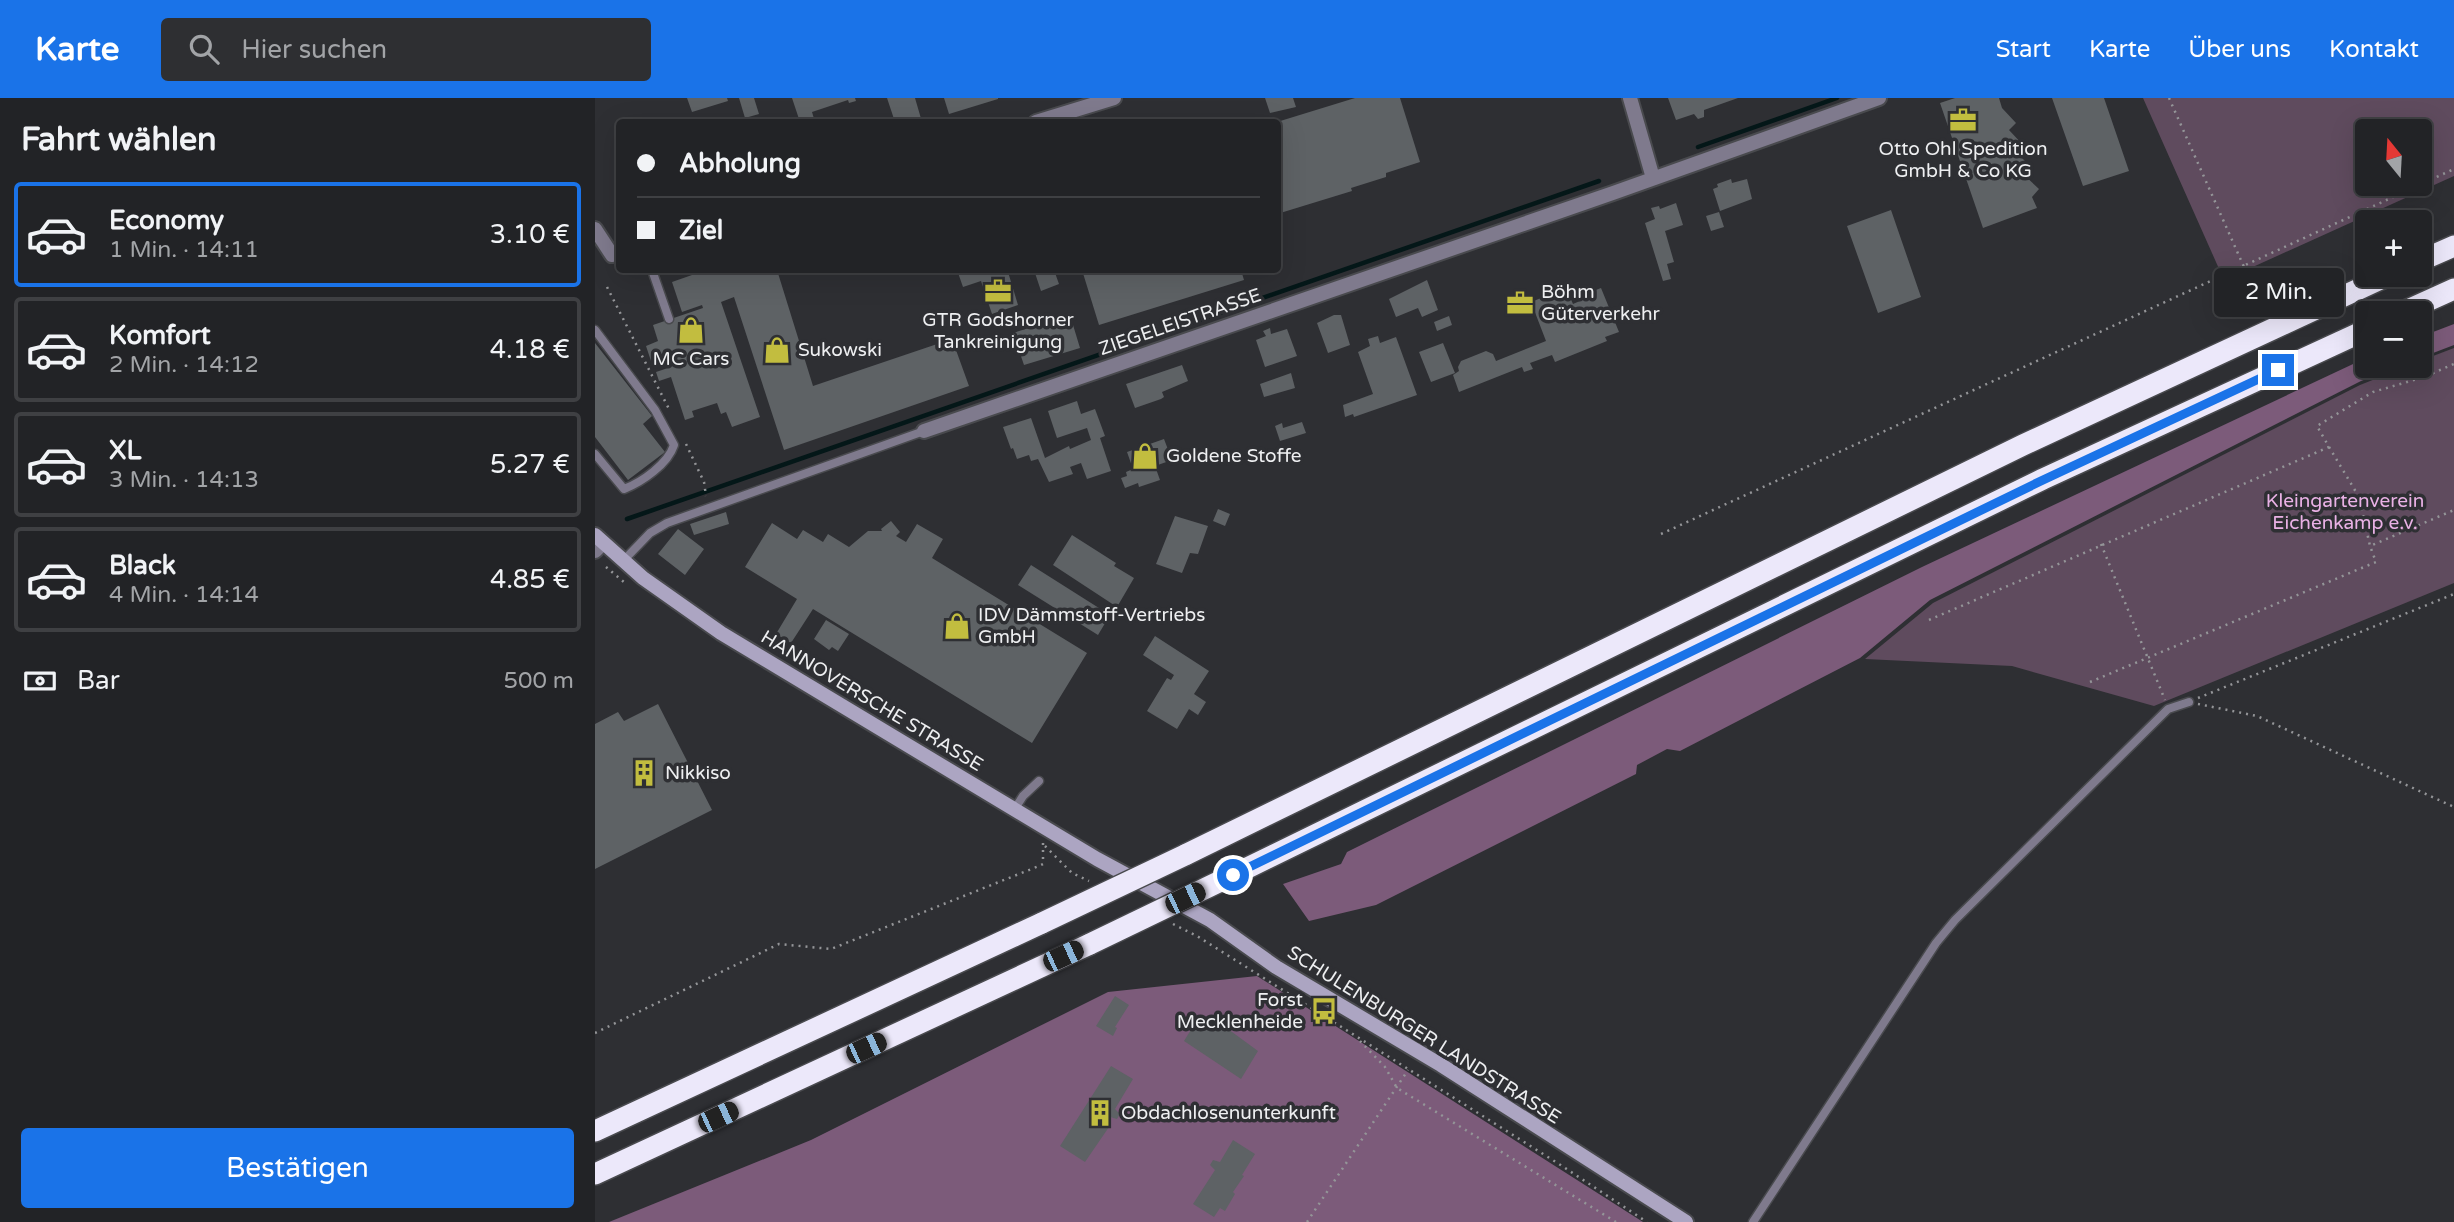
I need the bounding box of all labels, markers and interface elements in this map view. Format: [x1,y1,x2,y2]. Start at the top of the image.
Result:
search box [161,18,651,81]
text: Karte [35,30,119,69]
icon: search [185,30,223,68]
text: Hier suchen [241,34,387,65]
text: Start [1996,35,2051,64]
text: Karte [2089,35,2150,64]
text: Über uns [2188,35,2291,64]
text: Kontakt [2329,35,2419,64]
office icon: Otto Ohl Spedition GmbH & Co KG [1948,105,1978,135]
north arrow [2355,119,2433,196]
map controls [2355,119,2432,378]
text: Fahrt wählen [21,121,217,159]
place label: Otto Ohl Spedition GmbH & Co KG [1879,138,2047,182]
text: Abholung [679,148,801,179]
icon: car [25,203,88,266]
text: Economy [109,205,224,236]
button: + [2355,210,2432,287]
text: Ziel [679,215,723,246]
text: 3.10 € [490,219,570,250]
text: 1 Min. · 14:11 [109,236,259,264]
callout: 2 Min. [2213,268,2343,317]
office icon: GTR Godshorner Tankreinigung [983,276,1013,306]
text: 2 Min. [2245,278,2313,306]
place label: Böhm Güterverkehr [1541,281,1661,325]
street label: ZIEGELEISTRASSE [1096,284,1264,360]
office icon: Böhm Güterverkehr [1505,288,1535,318]
button: − [2355,301,2432,378]
place label: GTR Godshorner Tankreinigung [922,309,1074,353]
shop icon: MC Cars [676,315,706,345]
icon: car [25,318,88,381]
text: Komfort [109,320,211,351]
text: 4.18 € [490,334,570,365]
shop icon: Sukowski [762,335,792,365]
place label: Sukowski [798,339,882,361]
place label: MC Cars [653,348,729,370]
text: 2 Min. · 14:12 [109,351,259,379]
route end [2262,354,2294,386]
icon: car [25,433,88,496]
text: XL [109,435,141,466]
shop icon: Goldene Stoffe [1130,441,1160,471]
place label: Goldene Stoffe [1166,445,1301,467]
text: 5.27 € [490,449,570,480]
text: 3 Min. · 14:13 [109,466,259,494]
park label: Kleingartenverein Eichenkamp e.v. [2266,490,2424,534]
icon: car [25,548,88,611]
text: Black [109,550,176,581]
text: 4.85 € [490,564,570,595]
text: 4 Min. · 14:14 [109,581,259,609]
place label: IDV Dämmstoff-Vertriebs GmbH [978,604,1205,648]
shop icon: IDV Dämmstoff-Vertriebs GmbH [942,611,972,641]
street label: HANNOVERSCHE STRASSE [757,626,987,776]
icon: cash [21,662,59,700]
text: Bar [77,665,120,696]
text: 500 m [504,667,574,695]
building icon: Nikkiso [629,758,659,788]
place label: Nikkiso [665,762,731,784]
route start [1217,859,1249,891]
car [1162,879,1209,917]
car [1040,938,1087,974]
street label: SCHULENBURGER LANDSTRASSE [1283,941,1565,1129]
place label: Forst Mecklenheide [1177,989,1303,1033]
bus stop icon: Forst Mecklenheide [1309,996,1339,1026]
car [843,1030,890,1066]
building icon: Obdachlosenunterkunft [1085,1098,1115,1128]
car [695,1099,742,1135]
place label: Obdachlosenunterkunft [1121,1102,1336,1124]
button: Bestätigen [21,1128,574,1208]

